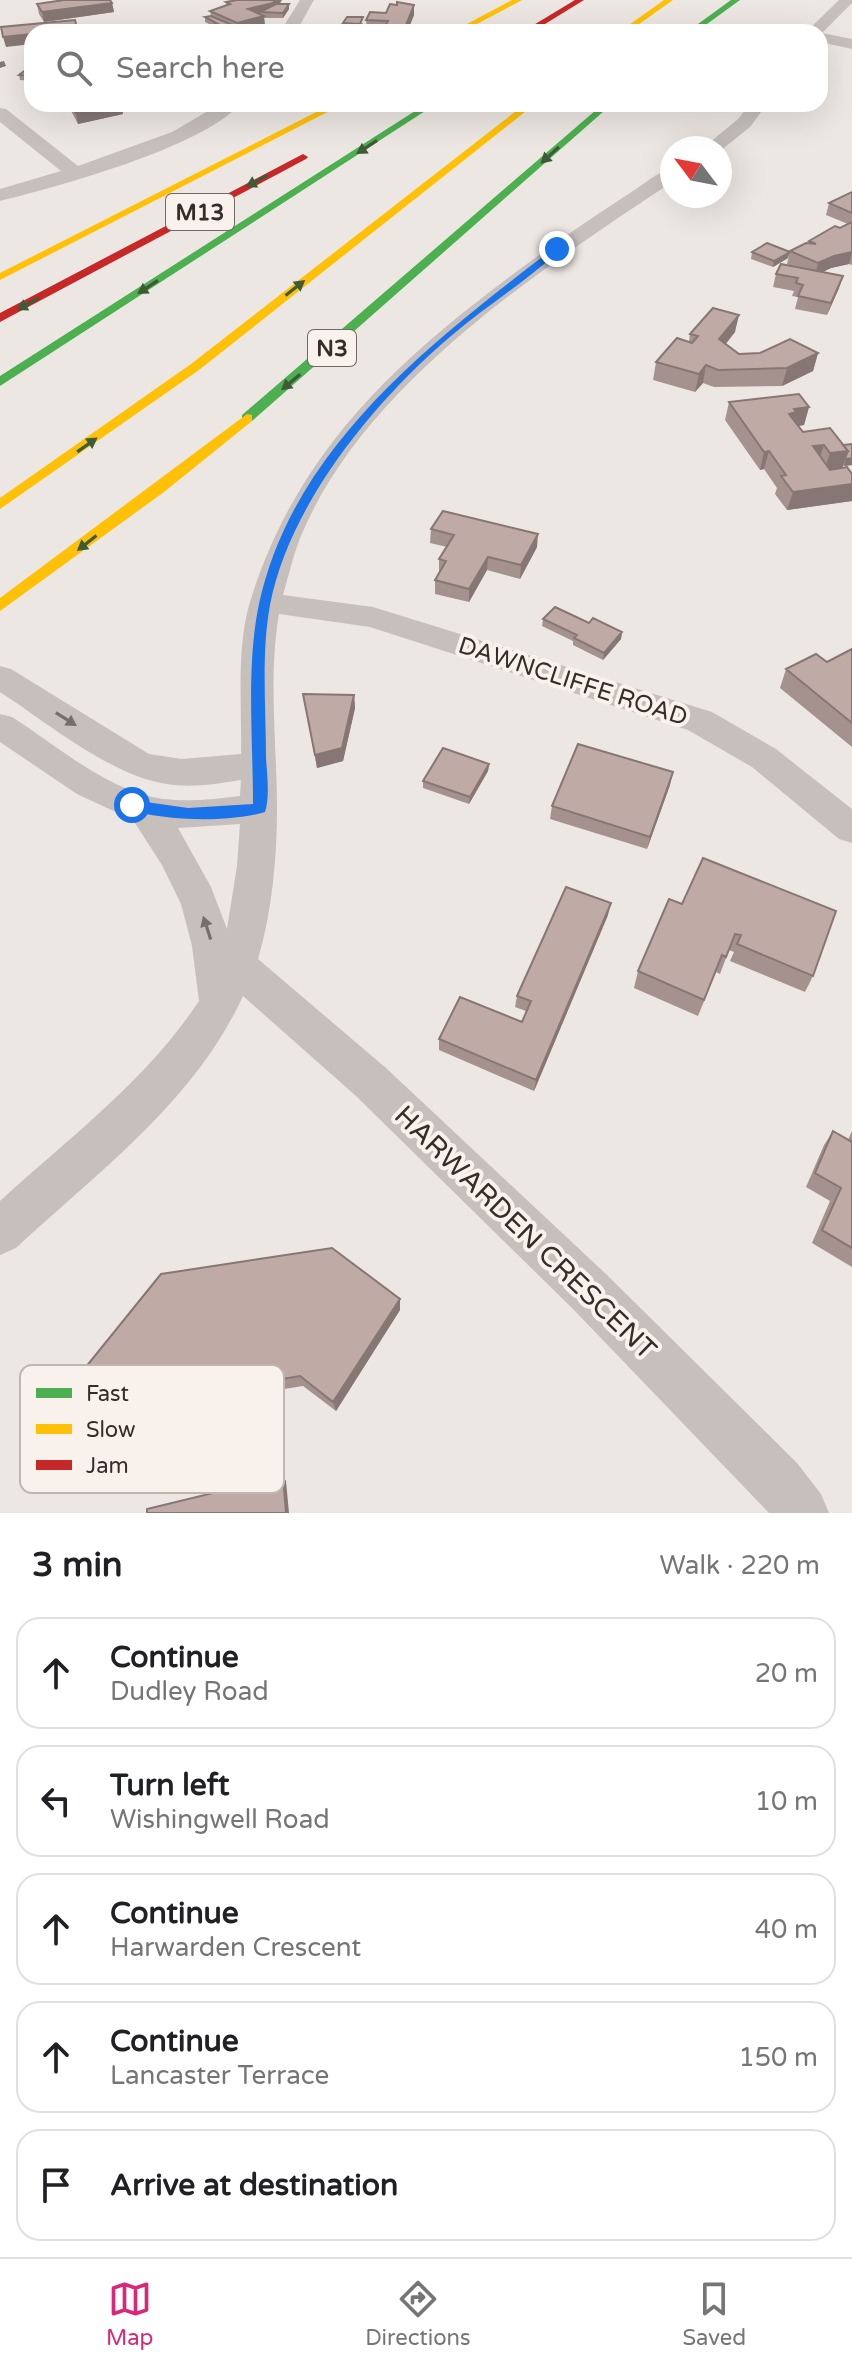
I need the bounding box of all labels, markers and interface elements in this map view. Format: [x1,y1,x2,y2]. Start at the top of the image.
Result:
search box [24,24,828,112]
icon: search [52,46,96,90]
text: Search here [116,50,285,87]
north arrow [660,136,732,208]
one-way arrow [356,139,378,153]
one-way arrow [540,146,559,164]
one-way arrow [246,175,269,188]
road number: M13 [166,194,234,230]
route end [539,231,575,267]
one-way arrow [137,279,159,294]
one-way arrow [285,281,305,297]
one-way arrow [16,297,39,310]
road number: N3 [308,330,356,366]
one-way arrow [281,373,301,390]
one-way arrow [77,437,98,452]
one-way arrow [77,535,97,551]
street label: DAWNCLIFFE ROAD [455,631,691,732]
one-way arrow [55,711,77,725]
route start [114,787,150,823]
one-way arrow [200,916,212,940]
street label: HARWARDEN CRESCENT [387,1099,663,1367]
legend [20,1365,284,1493]
text: Fast [86,1381,129,1407]
text: Slow [86,1417,136,1443]
text: Jam [86,1453,129,1479]
text: 3 min [32,1545,123,1586]
text: Walk · 220 m [660,1550,820,1581]
text: Continue [110,1639,239,1676]
icon: ahead [34,1651,78,1695]
text: 20 m [755,1658,818,1689]
text: Dudley Road [110,1676,269,1707]
text: Turn left [110,1767,229,1804]
icon: left [34,1779,78,1823]
text: 10 m [755,1786,818,1817]
text: Wishingwell Road [110,1804,330,1835]
text: Continue [110,1895,239,1932]
icon: ahead [34,1907,78,1951]
text: 40 m [755,1914,818,1945]
text: Harwarden Crescent [110,1932,361,1963]
text: Continue [110,2023,239,2060]
icon: ahead [34,2035,78,2079]
text: 150 m [738,2042,818,2073]
text: Lancaster Terrace [110,2060,329,2091]
icon: arrive [34,2163,78,2207]
text: Arrive at destination [110,2167,398,2204]
tab: Map [106,2277,153,2351]
tab: Directions [365,2277,471,2351]
tab: Saved [682,2277,746,2351]

